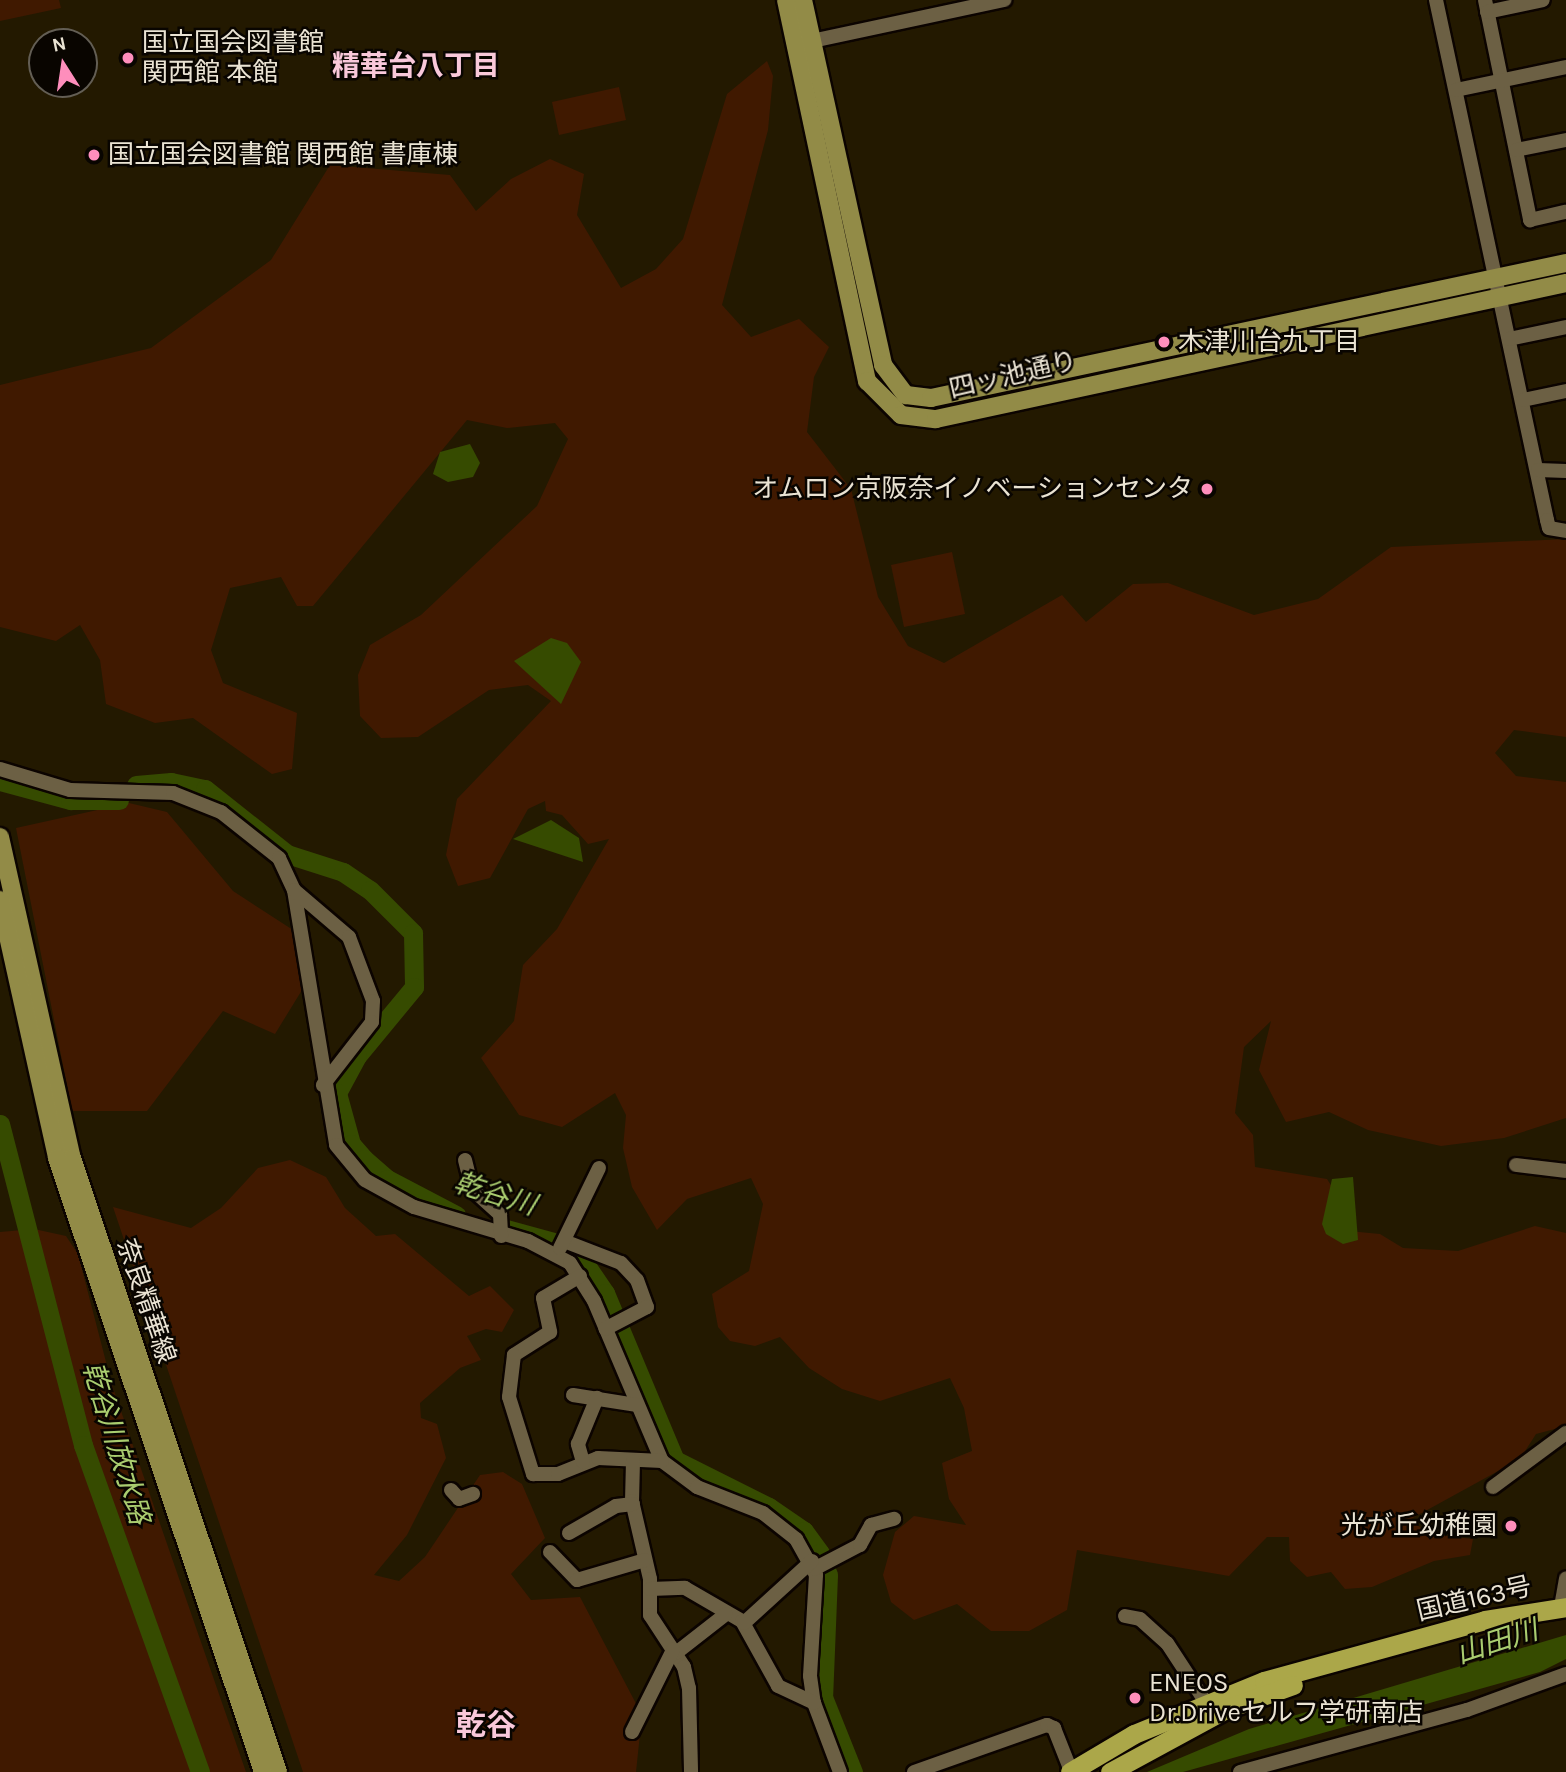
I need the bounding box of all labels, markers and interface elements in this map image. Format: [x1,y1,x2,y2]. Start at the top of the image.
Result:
place label: 国立国会図書館 関西館 本館 [142,27,324,88]
north arrow [28,28,98,98]
text: N [50,32,68,57]
district label: 精華台八丁目 [332,49,500,83]
marker: 国立国会図書館 関西館 本館 [120,50,136,66]
place label: 国立国会図書館 関西館 書庫棟 [108,139,458,171]
marker: 国立国会図書館 関西館 書庫棟 [86,147,102,163]
place label: 木津川台九丁目 [1178,326,1360,358]
marker: 木津川台九丁目 [1156,334,1172,350]
street label: 四ッ池通り [946,345,1080,405]
place label: オムロン京阪奈イノベーションセンタ [751,473,1193,505]
marker: オムロン京阪奈イノベーションセンタ [1199,481,1215,497]
water label: 乾谷川 [450,1166,540,1222]
street label: 奈良精華線 [110,1234,182,1368]
water label: 乾谷川放水路 [75,1358,157,1528]
place label: 光が丘幼稚園 [1341,1510,1497,1542]
marker: 光が丘幼稚園 [1503,1518,1519,1534]
street label: 国道163号 [1414,1571,1534,1627]
water label: 山田川 [1452,1613,1542,1671]
place label: ENEOS Dr.Driveセルフ学研南店 [1149,1667,1423,1728]
marker: ENEOS Dr.Driveセルフ学研南店 [1127,1690,1143,1706]
district label: 乾谷 [456,1707,516,1743]

